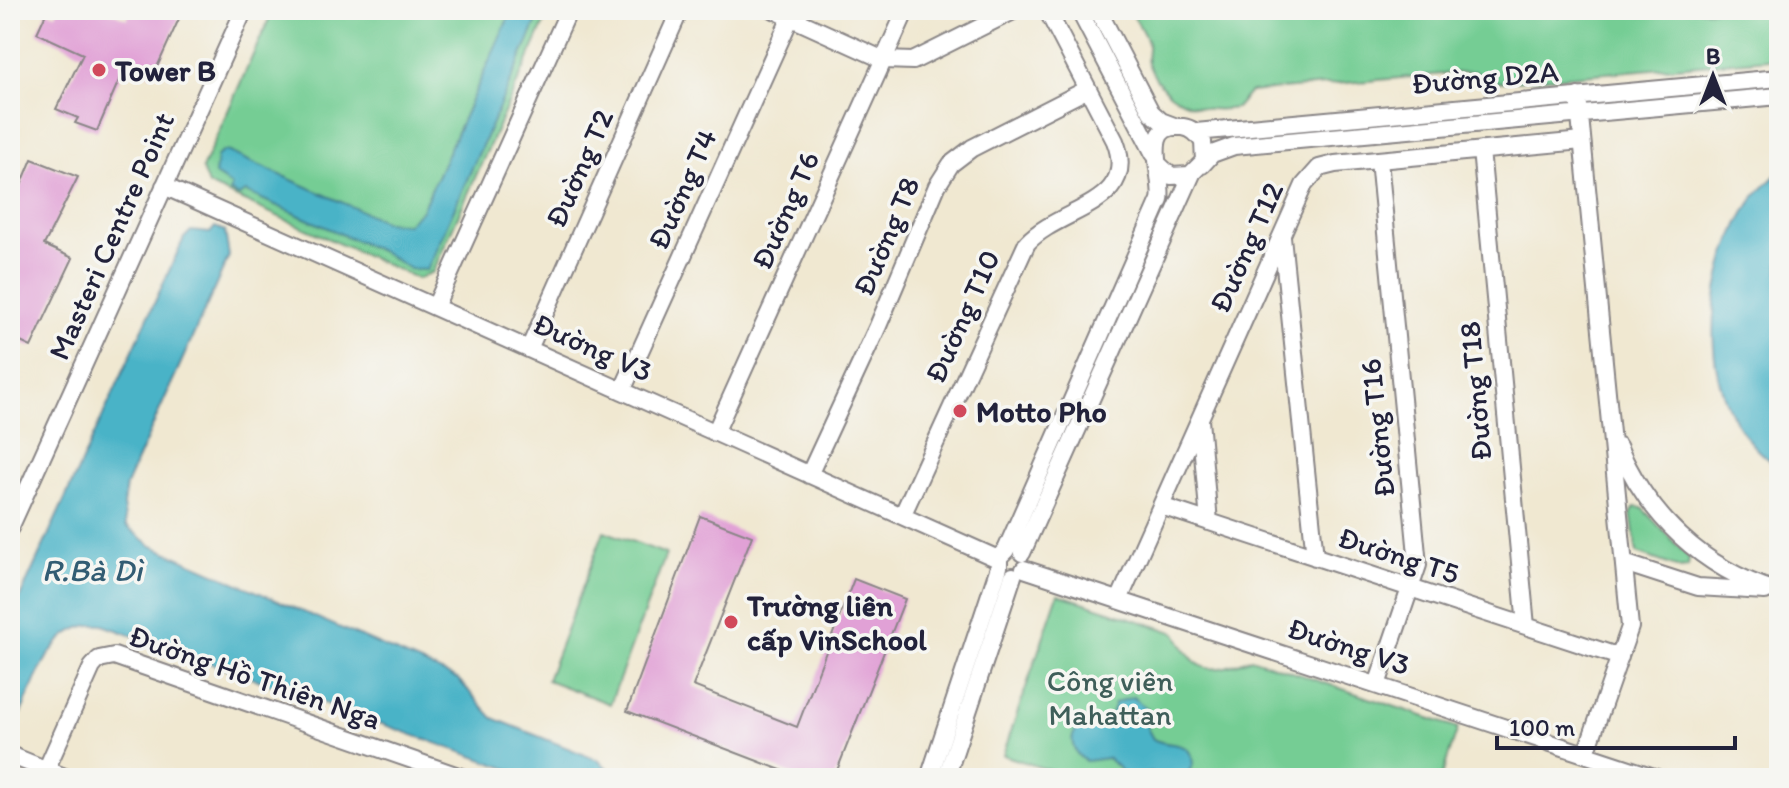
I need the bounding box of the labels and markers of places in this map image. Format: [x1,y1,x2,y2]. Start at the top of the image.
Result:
place label: Tower B [114,52,216,89]
marker: Tower B [90,61,108,79]
place label: Motto Pho [976,393,1107,430]
marker: Motto Pho [951,402,969,420]
place label: Trường liên cấp VinSchool [746,587,927,658]
marker: Trường liên cấp VinSchool [722,613,740,631]

